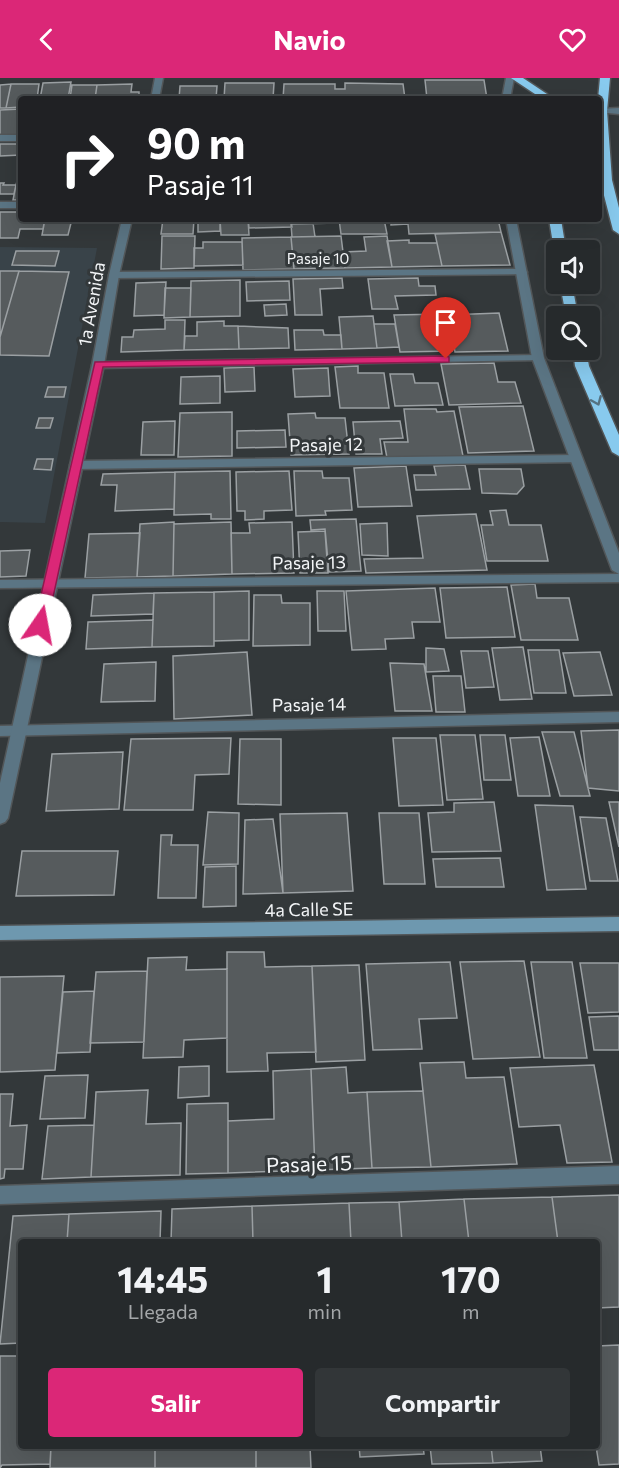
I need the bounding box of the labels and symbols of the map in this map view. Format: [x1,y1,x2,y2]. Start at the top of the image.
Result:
street label: Pasaje 10 [287,249,349,267]
street label: 1a Avenida [73,260,109,348]
pin [420,297,471,359]
one-way arrow [590,395,602,406]
street label: Pasaje 12 [289,432,363,456]
street label: Pasaje 13 [272,550,346,574]
position arrow [8,593,72,657]
street label: Pasaje 14 [272,692,347,716]
street label: 4a Calle SE [264,897,354,921]
street label: Pasaje 15 [265,1149,353,1177]

